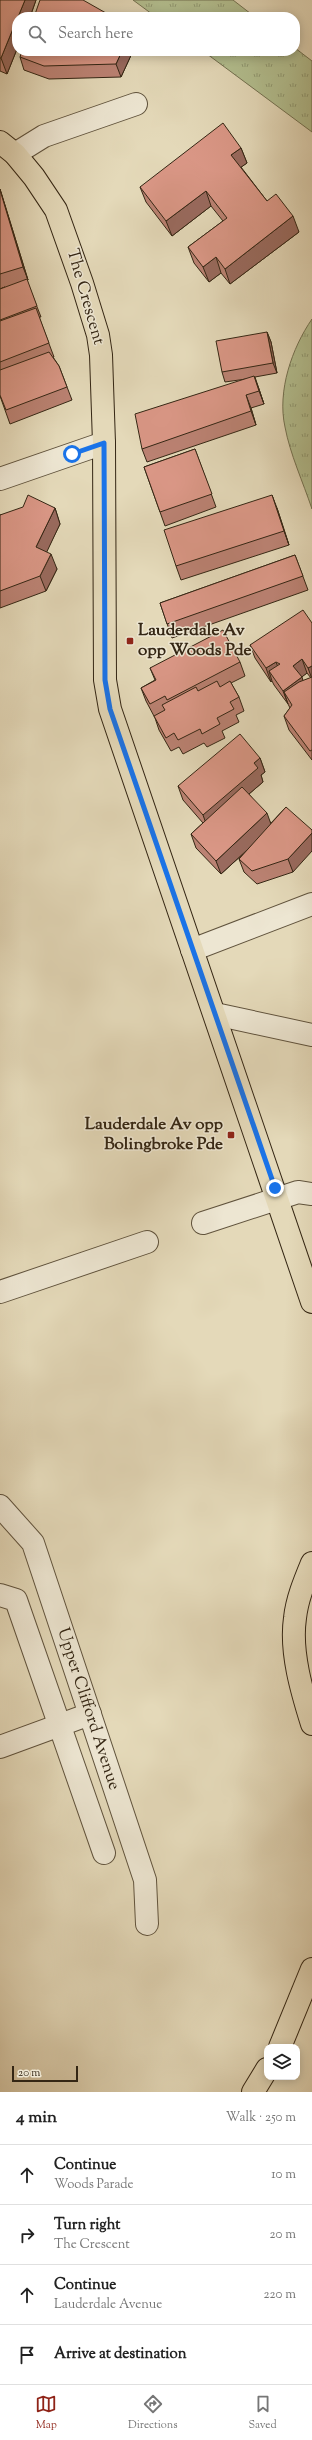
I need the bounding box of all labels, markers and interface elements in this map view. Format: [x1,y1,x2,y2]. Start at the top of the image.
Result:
search box [12,12,300,56]
icon: search [26,23,48,45]
text: Search here [58,24,133,45]
street label: The Crescent [60,246,110,348]
route start [63,445,81,463]
place label: Lauderdale Av opp Woods Pde [138,619,251,663]
marker: Lauderdale Av opp Woods Pde [125,636,135,646]
place label: Lauderdale Av opp Bolingbroke Pde [85,1113,224,1157]
marker: Lauderdale Av opp Bolingbroke Pde [226,1130,236,1140]
route end [266,1179,284,1197]
street label: Upper Clifford Avenue [50,1625,126,1793]
map controls [264,2044,300,2080]
button: layers [264,2044,300,2080]
scale bar [12,2064,78,2083]
text: 20 m [18,2065,40,2081]
text: 4 min [16,2106,57,2130]
text: Walk · 250 m [226,2109,296,2127]
text: Continue [54,2155,116,2176]
icon: ahead [16,2164,38,2186]
text: 10 m [271,2166,296,2184]
text: Woods Parade [54,2176,134,2194]
text: Turn right [54,2215,120,2236]
icon: right [16,2224,38,2246]
text: 20 m [270,2226,296,2244]
text: The Crescent [54,2236,130,2254]
text: Continue [54,2275,116,2296]
icon: ahead [16,2284,38,2306]
text: 220 m [263,2286,296,2304]
text: Lauderdale Avenue [54,2296,162,2314]
icon: arrive [16,2344,38,2366]
text: Arrive at destination [54,2344,187,2365]
tab: Map [35,2393,57,2433]
tab: Directions [128,2393,178,2433]
tab: Saved [248,2393,277,2433]

